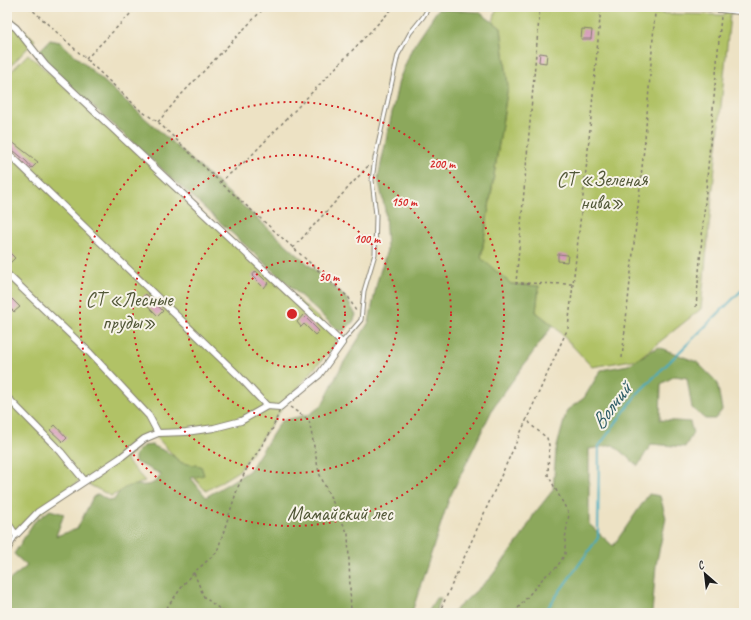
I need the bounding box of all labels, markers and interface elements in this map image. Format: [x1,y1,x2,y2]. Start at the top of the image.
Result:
text: 200 m [429,156,456,172]
park label: СТ «Зеленая нива» [557,167,648,215]
text: 150 m [391,194,418,210]
text: 100 m [354,231,381,247]
text: 50 m [319,269,340,285]
park label: СТ «Лесные пруды» [86,287,174,335]
centre of rings [285,307,299,321]
water label: Волчий [585,374,639,434]
park label: Мамайский лес [287,501,394,526]
north arrow [685,554,725,594]
text: С [695,557,707,573]

